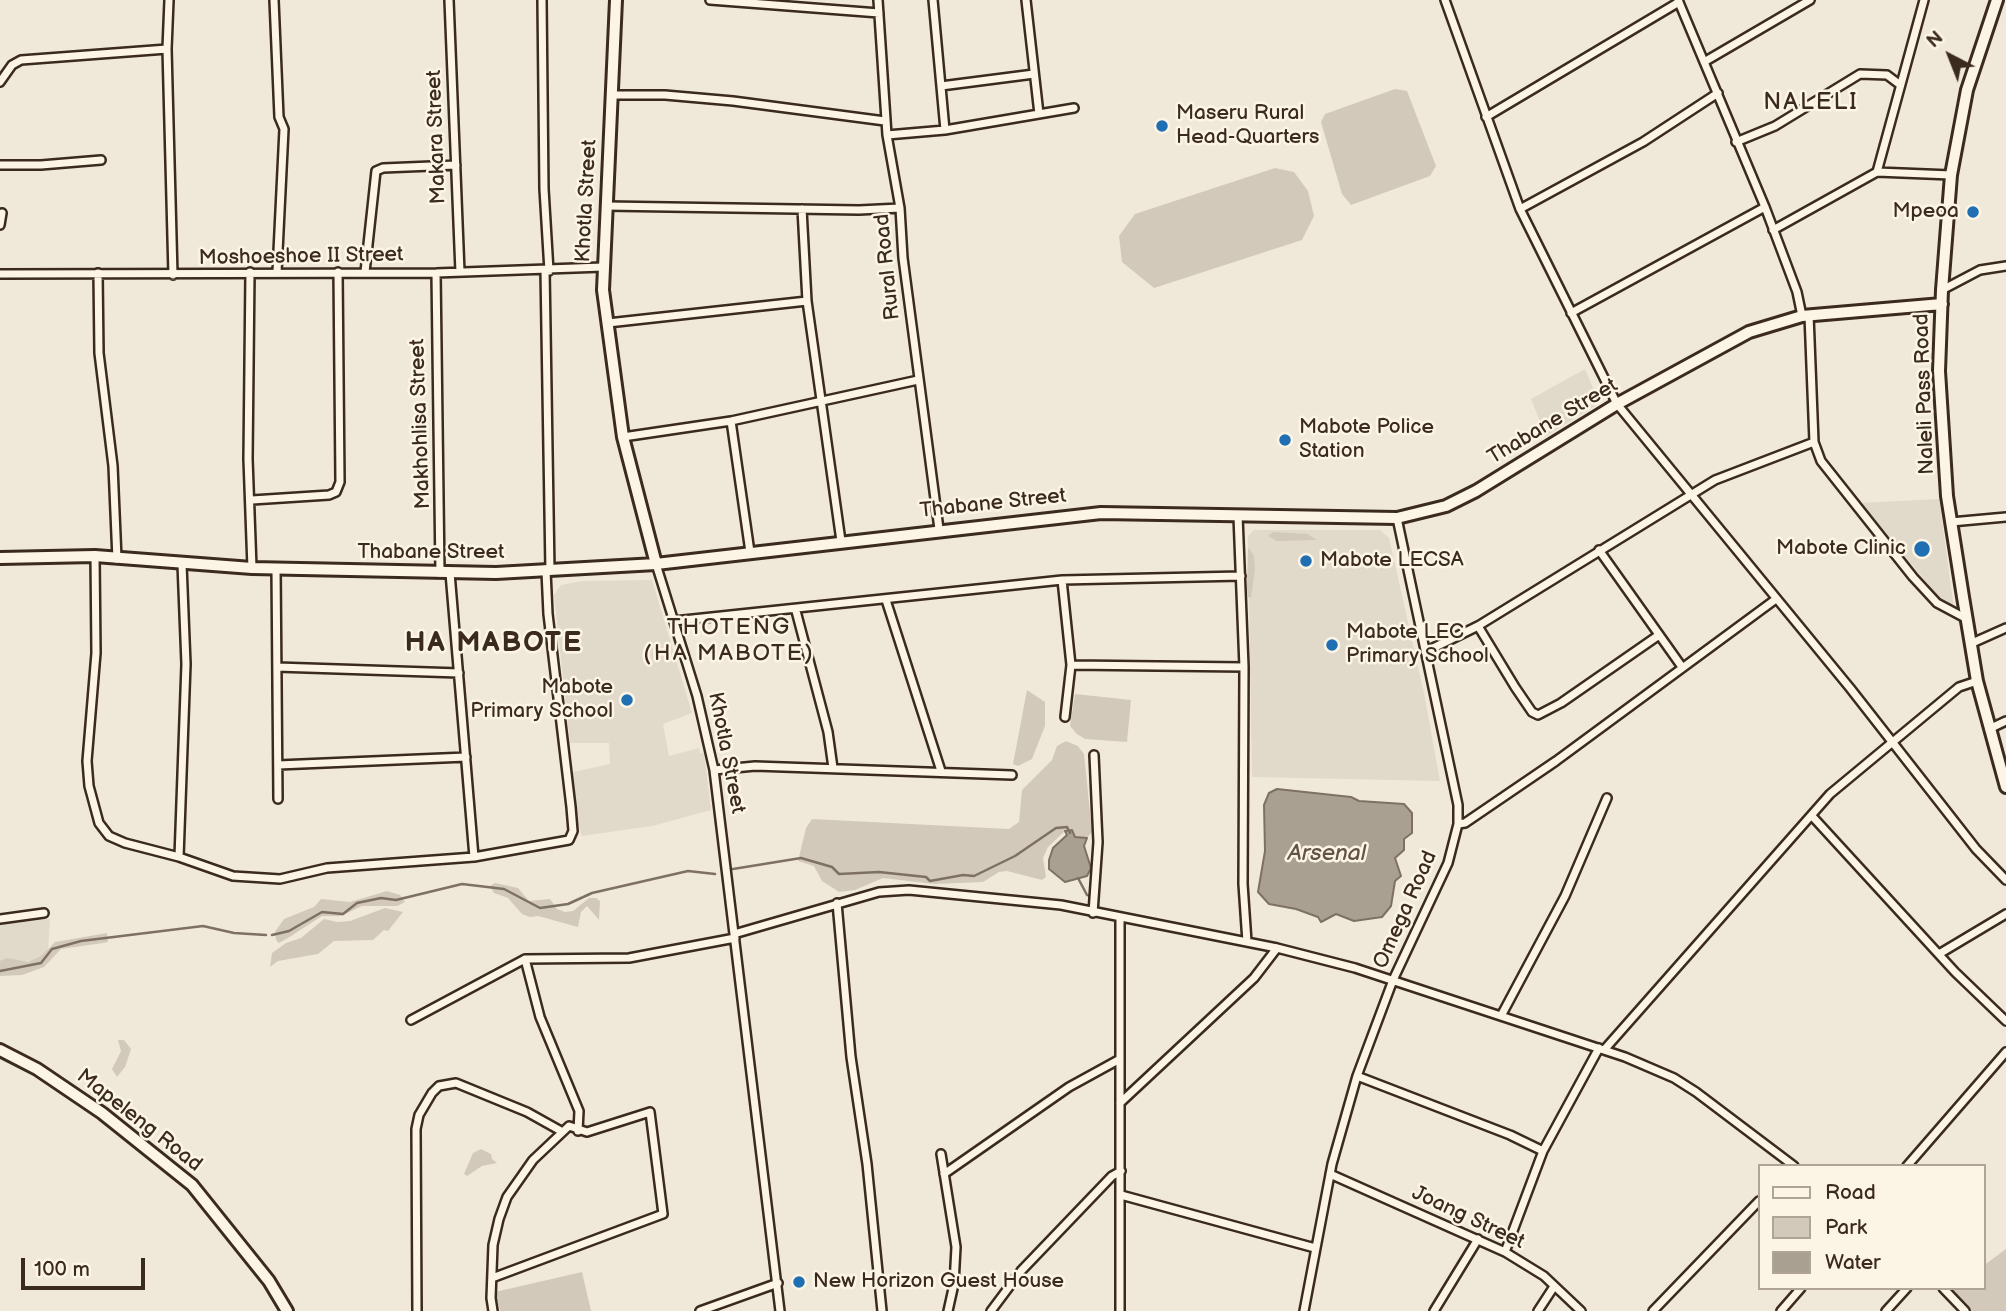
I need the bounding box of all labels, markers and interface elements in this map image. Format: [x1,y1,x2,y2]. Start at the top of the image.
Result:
north arrow [1915,21,1985,91]
text: N [1923,27,1949,53]
street label: Makara Street [422,69,452,205]
district label: NALELI [1764,89,1858,117]
place label: Maseru Rural Head-Quarters [1176,101,1319,151]
marker: Maseru Rural Head-Quarters [1154,118,1170,134]
street label: Khotla Street [571,139,603,263]
place label: Mpeoa [1892,199,1959,225]
marker: Mpeoa [1965,204,1981,220]
street label: Rural Road [870,213,906,321]
street label: Moshoeshoe II Street [198,243,404,271]
street label: Naleli Pass Road [1910,313,1940,475]
street label: Makhohlisa Street [405,338,437,510]
street label: Thabane Street [1484,373,1622,471]
place label: Mabote Police Station [1299,415,1434,465]
marker: Mabote Police Station [1277,432,1293,448]
street label: Thabane Street [919,484,1067,524]
place label: Mabote Clinic [1776,536,1906,562]
marker: Mabote Clinic [1912,539,1932,559]
street label: Thabane Street [358,540,504,566]
place label: Mabote LECSA [1320,548,1464,574]
marker: Mabote LECSA [1298,553,1314,569]
district label: THOTENG (HA MABOTE) [645,614,813,668]
place label: Mabote LEC Primary School [1346,620,1489,670]
district label: HA MABOTE [406,627,582,661]
marker: Mabote LEC Primary School [1324,637,1340,653]
place label: Mabote Primary School [470,675,613,725]
street label: Khotla Street [702,690,750,816]
marker: Mabote Primary School [619,692,635,708]
water label: Arsenal [1288,840,1366,868]
street label: Omega Road [1369,847,1443,973]
street label: Mapeleng Road [71,1064,207,1178]
legend [1758,1164,1985,1290]
text: Road [1825,1180,1876,1205]
street label: Joang Street [1408,1181,1528,1255]
text: Park [1825,1215,1867,1240]
scale bar [24,1244,149,1288]
text: Water [1825,1250,1881,1275]
text: 100 m [34,1257,90,1282]
place label: New Horizon Guest House [813,1269,1064,1295]
marker: New Horizon Guest House [791,1274,807,1290]

